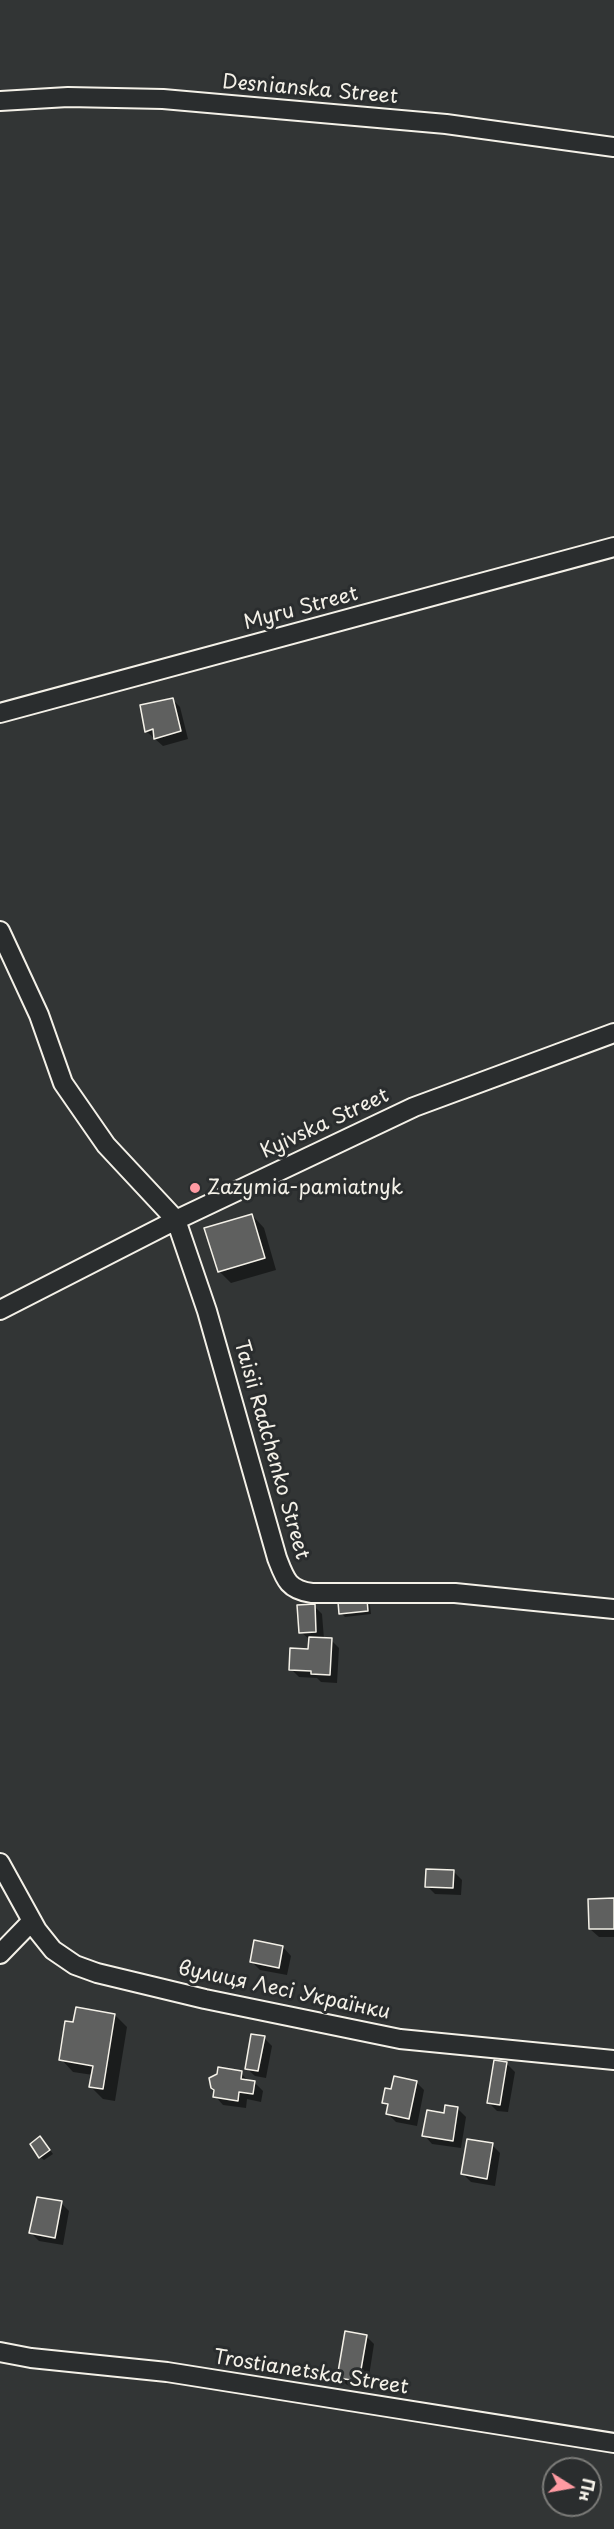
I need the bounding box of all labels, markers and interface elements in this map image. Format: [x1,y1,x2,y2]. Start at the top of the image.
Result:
street label: Desnianska Street [221,70,399,110]
street label: Myru Street [241,582,361,636]
street label: Kyivska Street [257,1084,393,1164]
place label: Zazymia-pamiatnyk [207,1176,403,1200]
marker: Zazymia-pamiatnyk [188,1181,202,1195]
street label: Taisii Radchenko Street [228,1338,314,1562]
street label: вулиця Лесі Українки [176,1957,392,2025]
street label: Trostianetska Street [212,2346,410,2400]
north arrow [542,2457,602,2517]
text: Пн [574,2476,602,2504]

